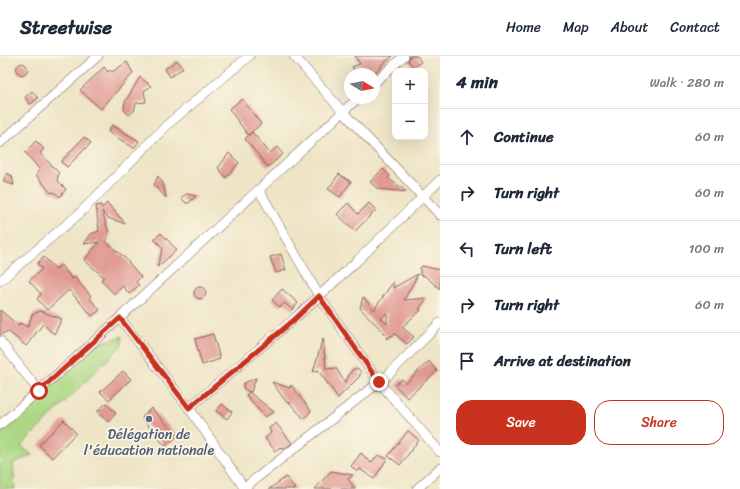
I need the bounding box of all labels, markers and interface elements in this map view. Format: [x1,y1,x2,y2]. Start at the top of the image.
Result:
text: Streetwise [20,11,112,44]
text: Home [506,15,541,40]
text: Map [563,15,589,40]
text: About [611,15,648,40]
text: Contact [670,15,720,40]
text: 4 min [456,67,498,97]
north arrow [344,68,380,104]
map controls [392,68,428,140]
button: + [392,68,428,104]
text: Walk · 280 m [650,71,724,94]
button: − [392,104,428,140]
text: Continue [494,124,554,150]
text: 60 m [695,125,724,148]
icon: ahead [456,126,478,148]
text: Turn right [494,180,559,206]
text: 60 m [695,181,724,204]
icon: right [456,182,478,204]
text: Turn left [494,236,552,262]
text: 100 m [689,237,724,260]
icon: left [456,238,478,260]
text: Turn right [494,292,559,318]
text: 60 m [695,293,724,316]
icon: right [456,294,478,316]
text: Arrive at destination [494,348,631,374]
icon: arrive [456,350,478,372]
route end [370,373,388,391]
route start [30,382,48,400]
button: Save [456,400,586,445]
button: Share [594,400,724,445]
marker: Délégation de l'éducation nationale [144,414,154,424]
place label: Délégation de l'éducation nationale [84,422,215,463]

